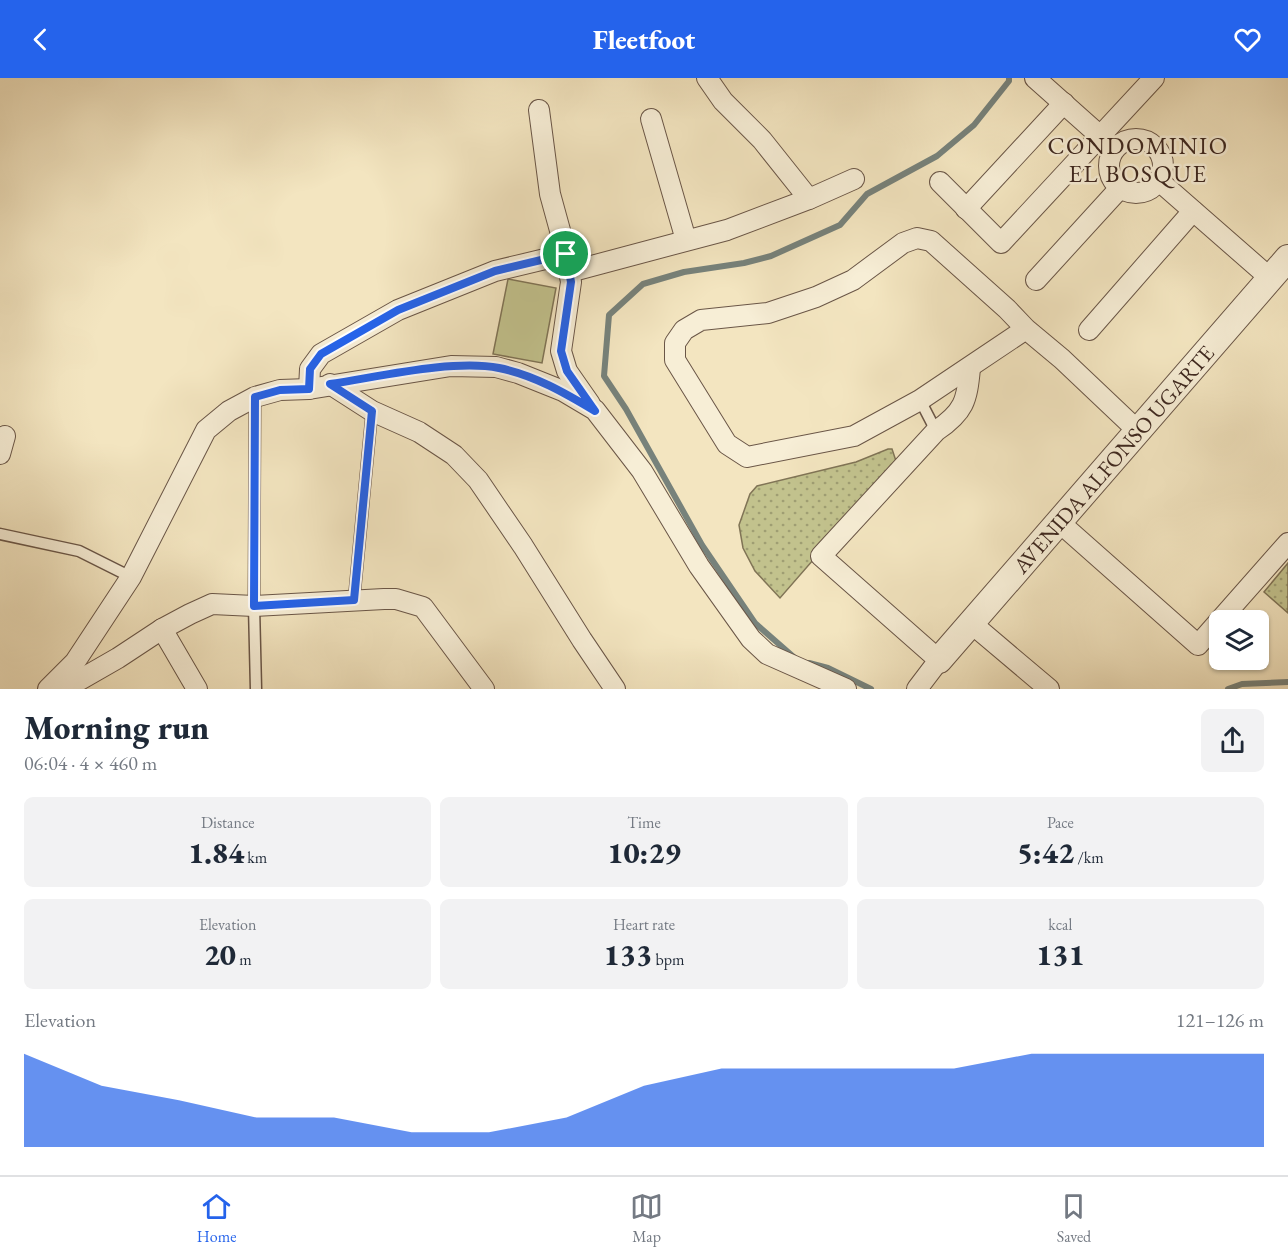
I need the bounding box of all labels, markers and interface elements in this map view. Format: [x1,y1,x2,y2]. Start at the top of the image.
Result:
text: Fleetfoot [593,22,695,57]
icon: back [24,23,57,56]
icon: heart [1231,23,1264,56]
district label: CONDOMINIO EL BOSQUE [1047,130,1229,189]
pin [540,228,591,279]
icon: arrive [549,237,582,270]
street label: AVENIDA ALFONSO UGARTE [1006,339,1221,580]
map controls [1209,610,1269,670]
button: layers [1209,610,1269,670]
text: Morning run [24,706,209,749]
button: share [1201,709,1264,772]
text: 06:04 · 4 × 460 m [24,750,157,776]
text: Distance [201,812,254,833]
text: Time [627,812,661,833]
text: Pace [1047,812,1074,833]
text: 1.84 [188,833,244,872]
text: 10:29 [607,833,681,872]
text: 5:42 [1017,833,1074,872]
text: km [244,847,267,868]
text: /km [1074,847,1104,868]
text: Elevation [199,914,256,935]
text: Heart rate [613,914,675,935]
text: kcal [1048,914,1072,935]
text: 20 [204,935,236,974]
text: 133 [604,935,652,974]
text: 131 [1036,935,1085,974]
text: m [236,949,252,970]
text: bpm [652,949,684,970]
text: Elevation [24,1007,96,1033]
text: 121–126 m [1176,1007,1264,1033]
tab: Home [197,1190,236,1247]
tab: Map [630,1190,663,1247]
tab: Saved [1057,1190,1091,1247]

